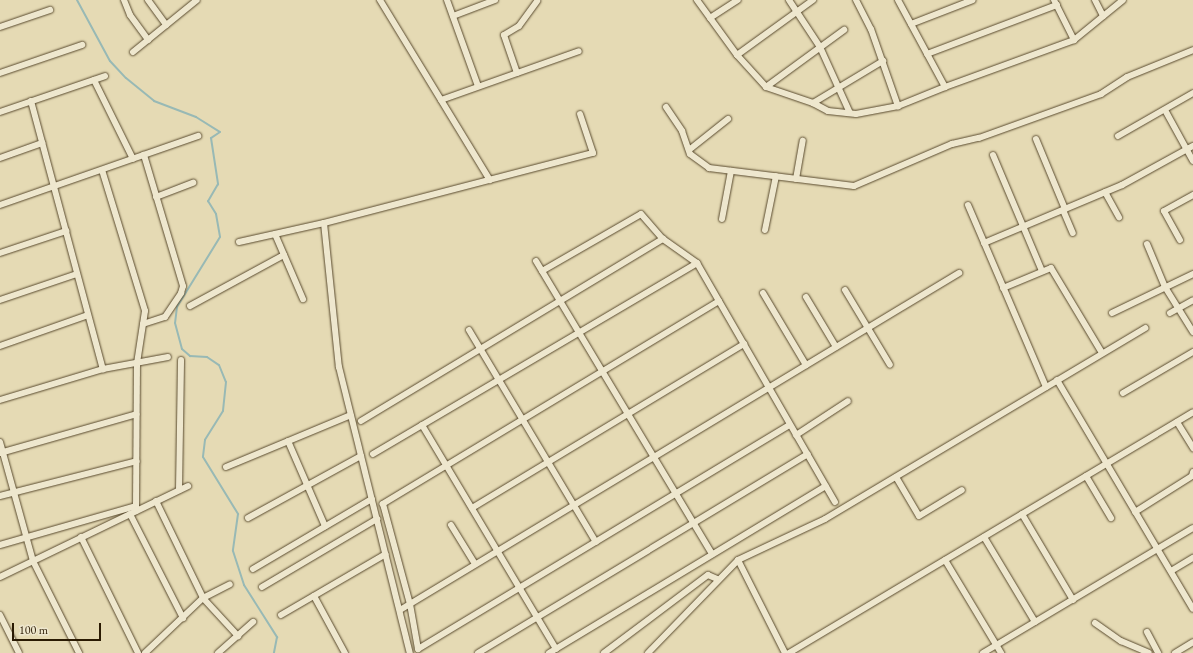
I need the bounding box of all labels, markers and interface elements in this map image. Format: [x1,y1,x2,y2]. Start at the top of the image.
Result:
scale bar [14,615,103,641]
text: 100 m [19,622,48,638]

